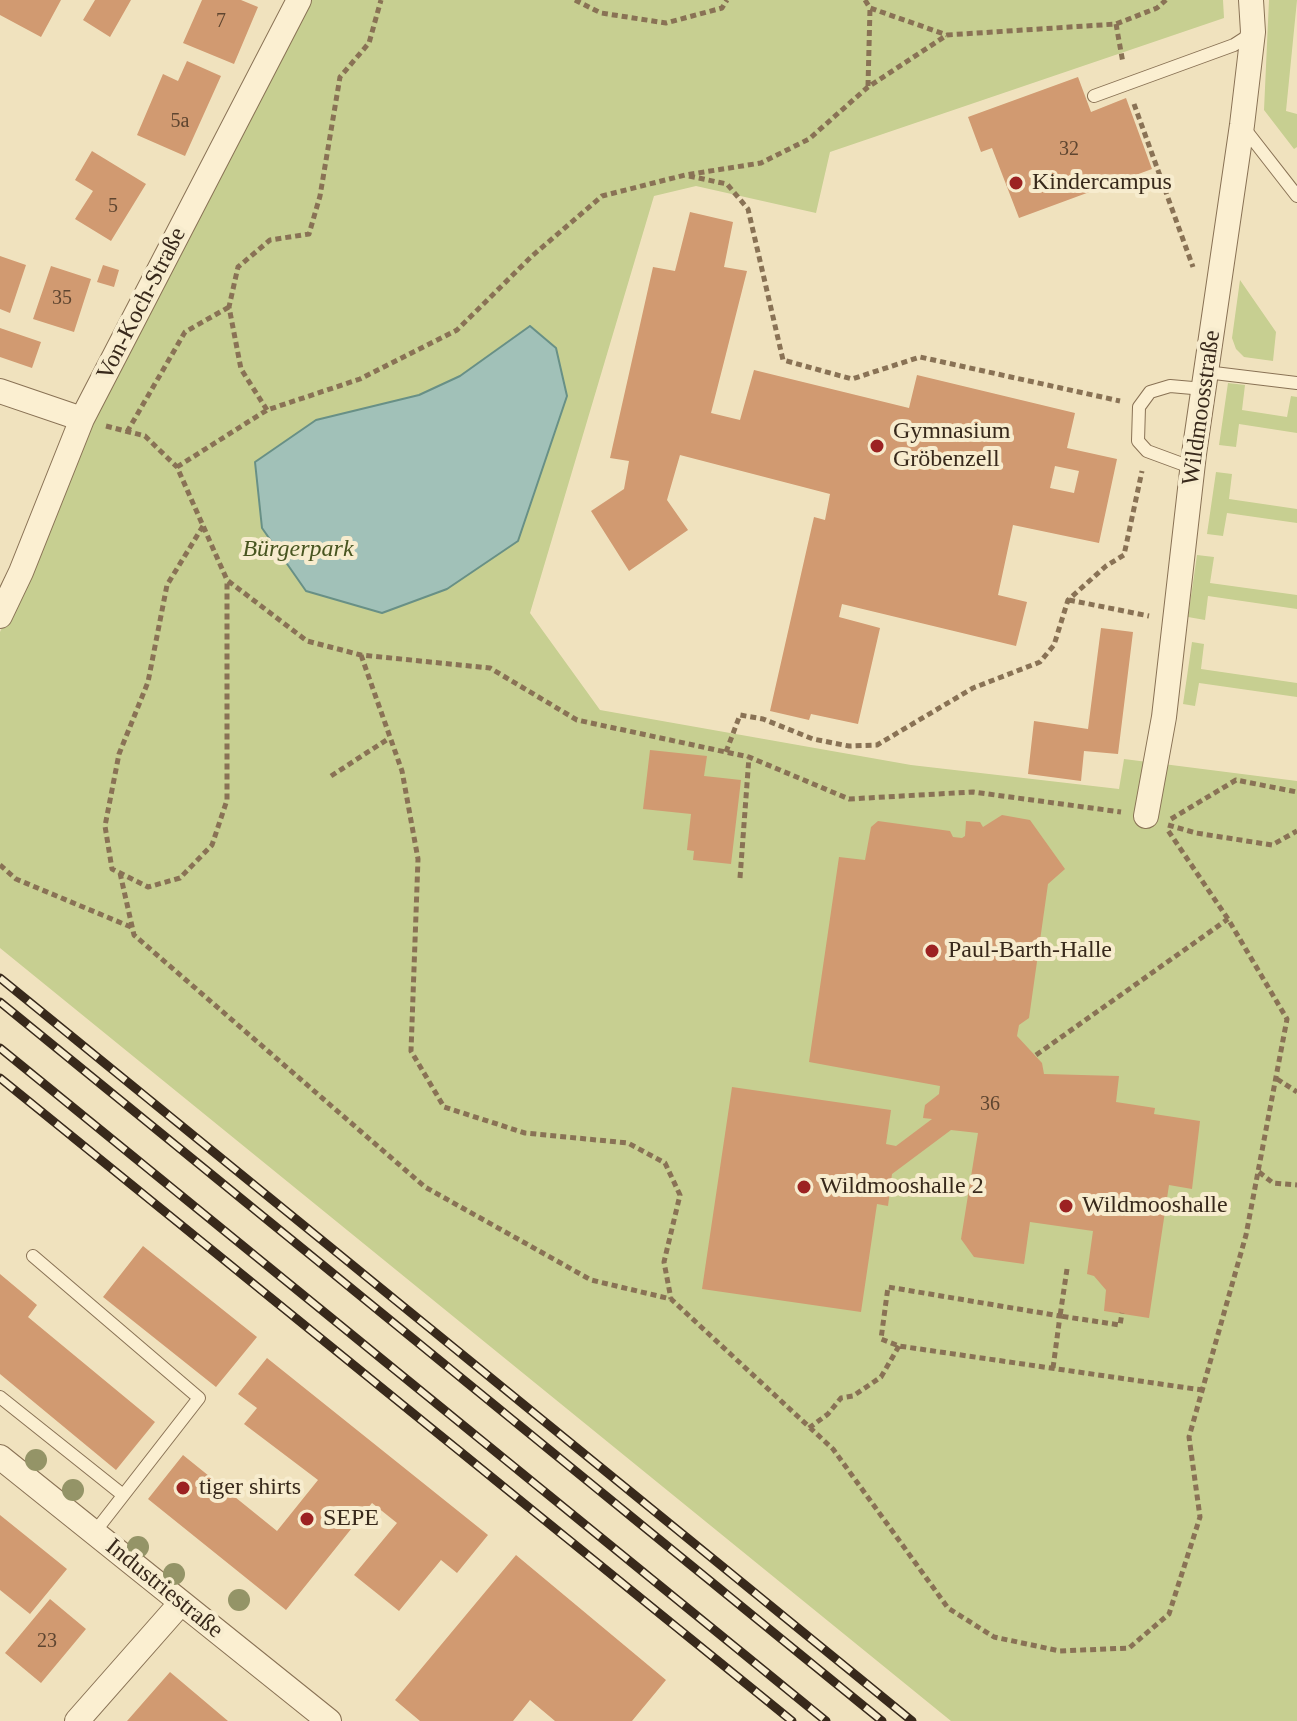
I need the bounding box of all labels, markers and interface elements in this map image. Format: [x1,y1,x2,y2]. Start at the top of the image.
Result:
house number: 7 [216,10,226,34]
house number: 5a [171,110,189,134]
house number: 32 [1059,138,1079,162]
place label: Kindercampus [1032,169,1172,197]
marker: Kindercampus [1007,174,1025,192]
house number: 5 [108,195,118,219]
street label: Von-Koch-Straße [91,223,193,385]
house number: 35 [52,287,72,311]
street label: Wildmoosstraße [1177,329,1227,487]
place label: Gymnasium Gröbenzell [893,418,1010,474]
marker: Gymnasium Gröbenzell [868,437,886,455]
park label: Bürgerpark [242,536,354,564]
place label: Paul-Barth-Halle [948,937,1112,965]
marker: Paul-Barth-Halle [923,942,941,960]
house number: 36 [980,1093,1000,1117]
place label: Wildmooshalle 2 [820,1173,984,1201]
marker: Wildmooshalle 2 [795,1178,813,1196]
place label: Wildmooshalle [1082,1192,1228,1220]
marker: Wildmooshalle [1057,1197,1075,1215]
place label: tiger shirts [199,1474,301,1502]
marker: tiger shirts [174,1479,192,1497]
place label: SEPE [323,1505,379,1533]
marker: SEPE [298,1510,316,1528]
street label: Industriestraße [100,1533,228,1645]
house number: 23 [37,1630,57,1654]

